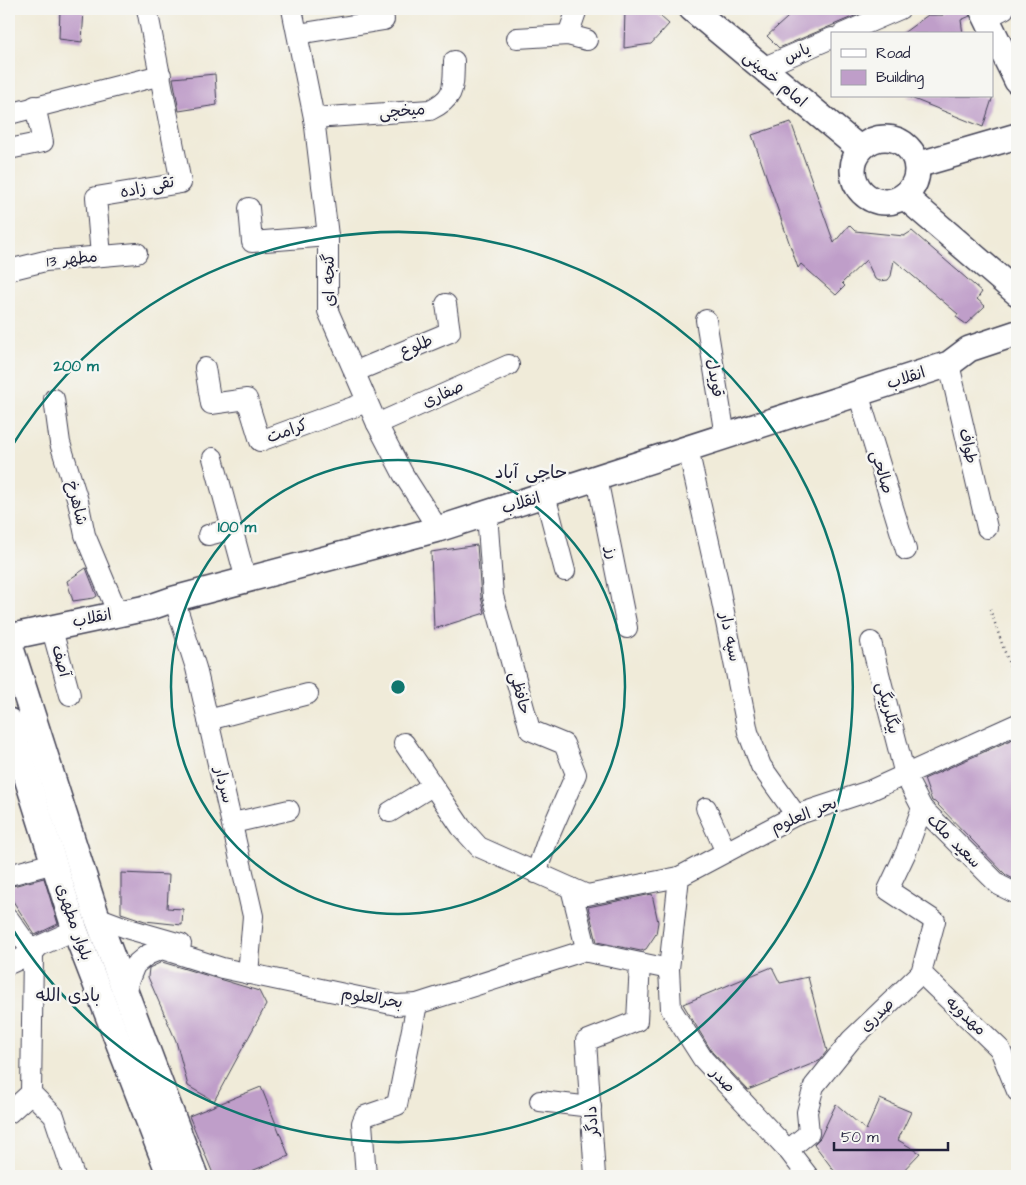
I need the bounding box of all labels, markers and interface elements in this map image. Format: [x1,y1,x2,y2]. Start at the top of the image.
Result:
legend [831,32,994,98]
street label: یاس [780,38,814,68]
text: Road [876,43,911,64]
street label: امام خمینی [738,46,812,113]
text: Building [876,67,924,89]
street label: میخچی [378,98,426,124]
street label: تقی زاده [118,170,177,203]
street label: مطهر 13 [45,245,99,273]
street label: گنجه ای [318,253,340,307]
street label: طلوع [396,329,436,363]
text: 200 m [52,356,99,377]
street label: قویدل [701,357,729,399]
street label: انقلاب [884,361,928,395]
street label: صفاری [419,375,467,413]
street label: کرامت [264,413,311,449]
street label: طواف [953,426,983,466]
street label: صالحی [865,448,899,496]
district label: حاجی آباد [495,460,567,485]
street label: شاهرخ [61,478,93,528]
street label: انقلاب [499,487,543,519]
text: 100 m [218,517,257,538]
street label: رز [600,543,624,561]
street label: انقلاب [71,603,113,633]
street label: سپه دار [714,608,746,664]
street label: آصف [46,643,76,680]
street label: حافظی [504,669,536,717]
centre of rings [389,678,407,696]
street label: بیگلربیگی [871,680,905,736]
street label: سردار [208,763,239,805]
street label: بحر العلوم [768,792,841,839]
street label: سعید ملک [922,809,986,873]
street label: بلوار مطهری [51,880,97,964]
street label: بحرالعلوم [340,982,404,1015]
district label: بادی الله [36,983,100,1008]
street label: مهدویه [941,991,991,1041]
street label: صدری [855,993,899,1037]
street label: صدر [704,1061,741,1098]
street label: دادگر [580,1105,604,1139]
scale bar [834,1120,947,1152]
text: 50 m [841,1127,879,1148]

